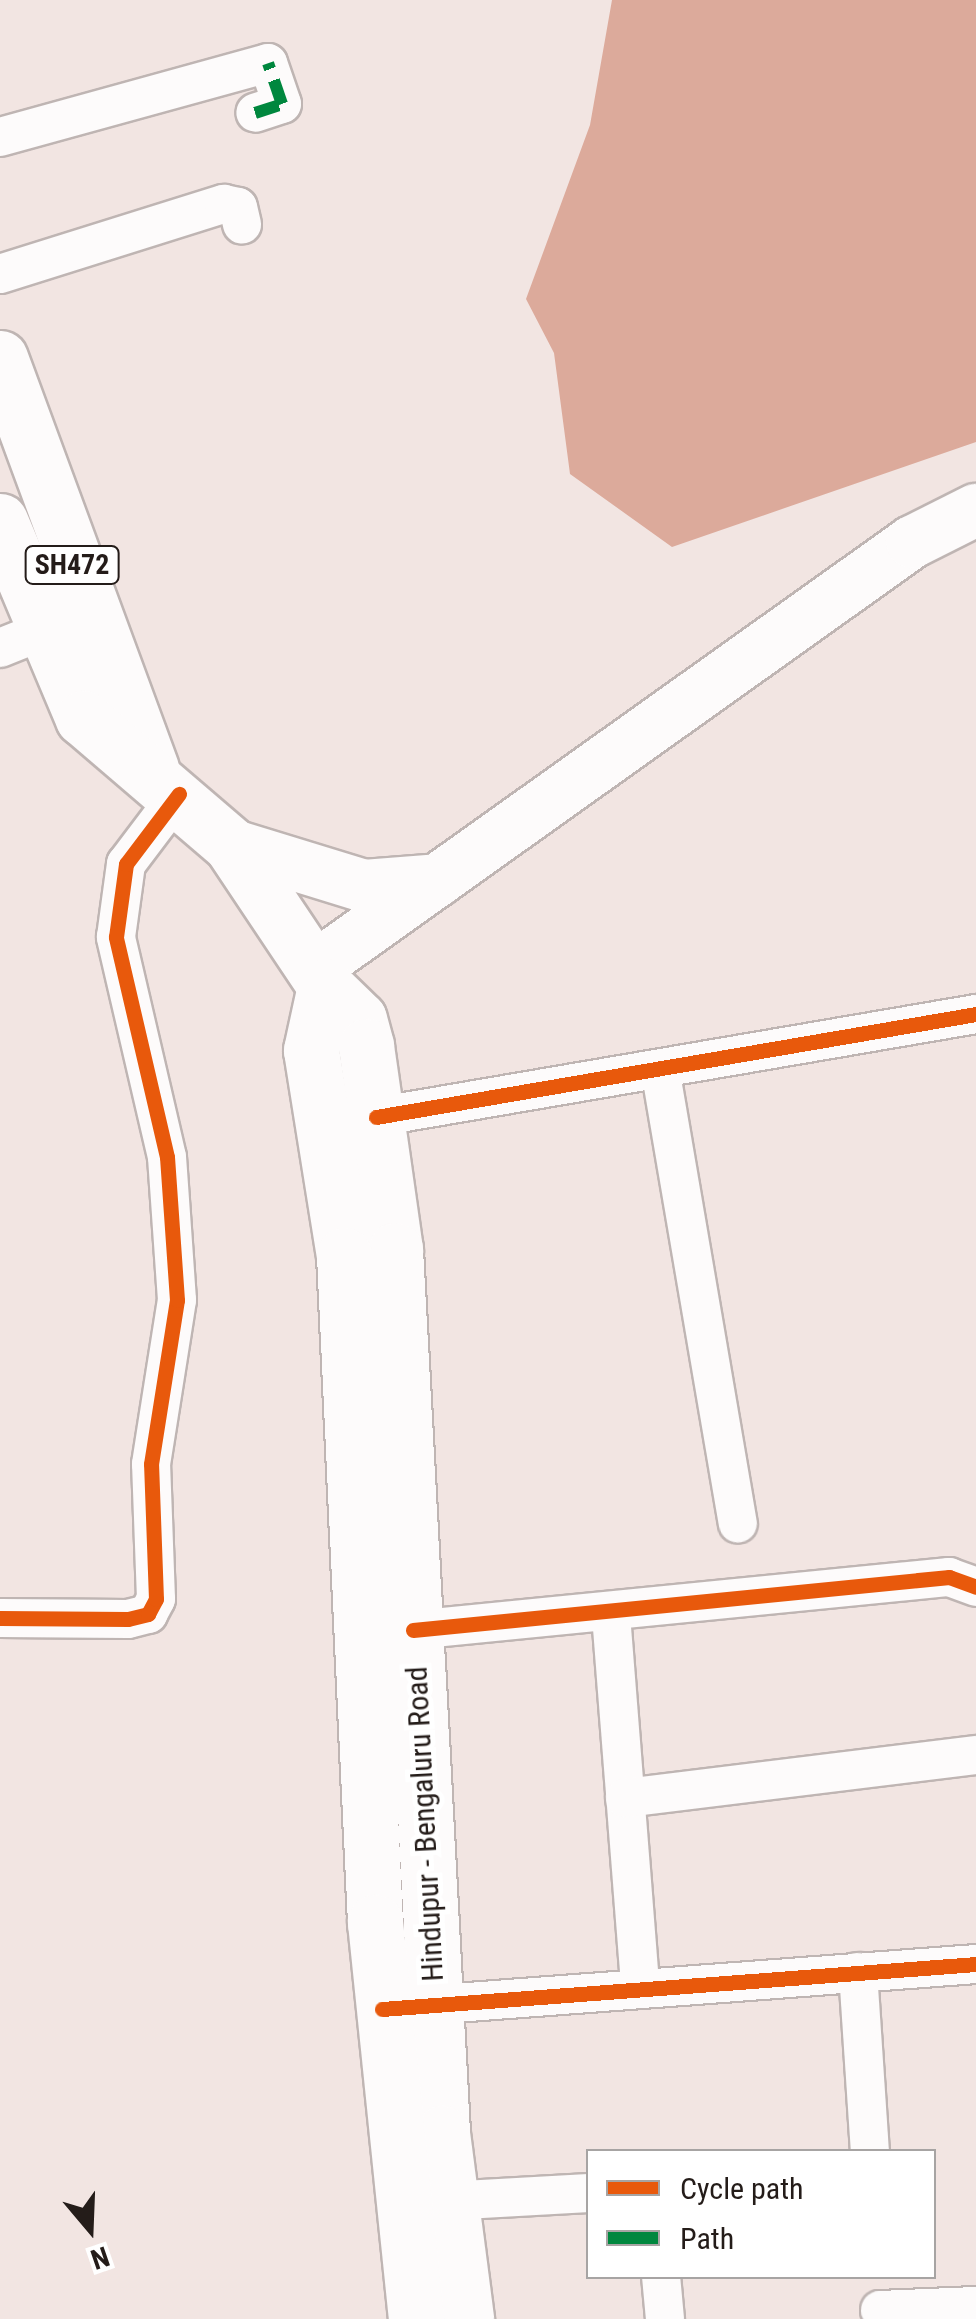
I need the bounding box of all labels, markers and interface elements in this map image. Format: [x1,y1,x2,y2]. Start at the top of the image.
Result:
road number: SH472 [24,542,120,588]
street label: Hindupur - Bengaluru Road [399,1666,451,1982]
legend [586,2149,936,2279]
text: Cycle path [680,2171,804,2206]
north arrow [40,2179,140,2279]
text: Path [680,2221,734,2256]
text: N [86,2239,113,2276]

